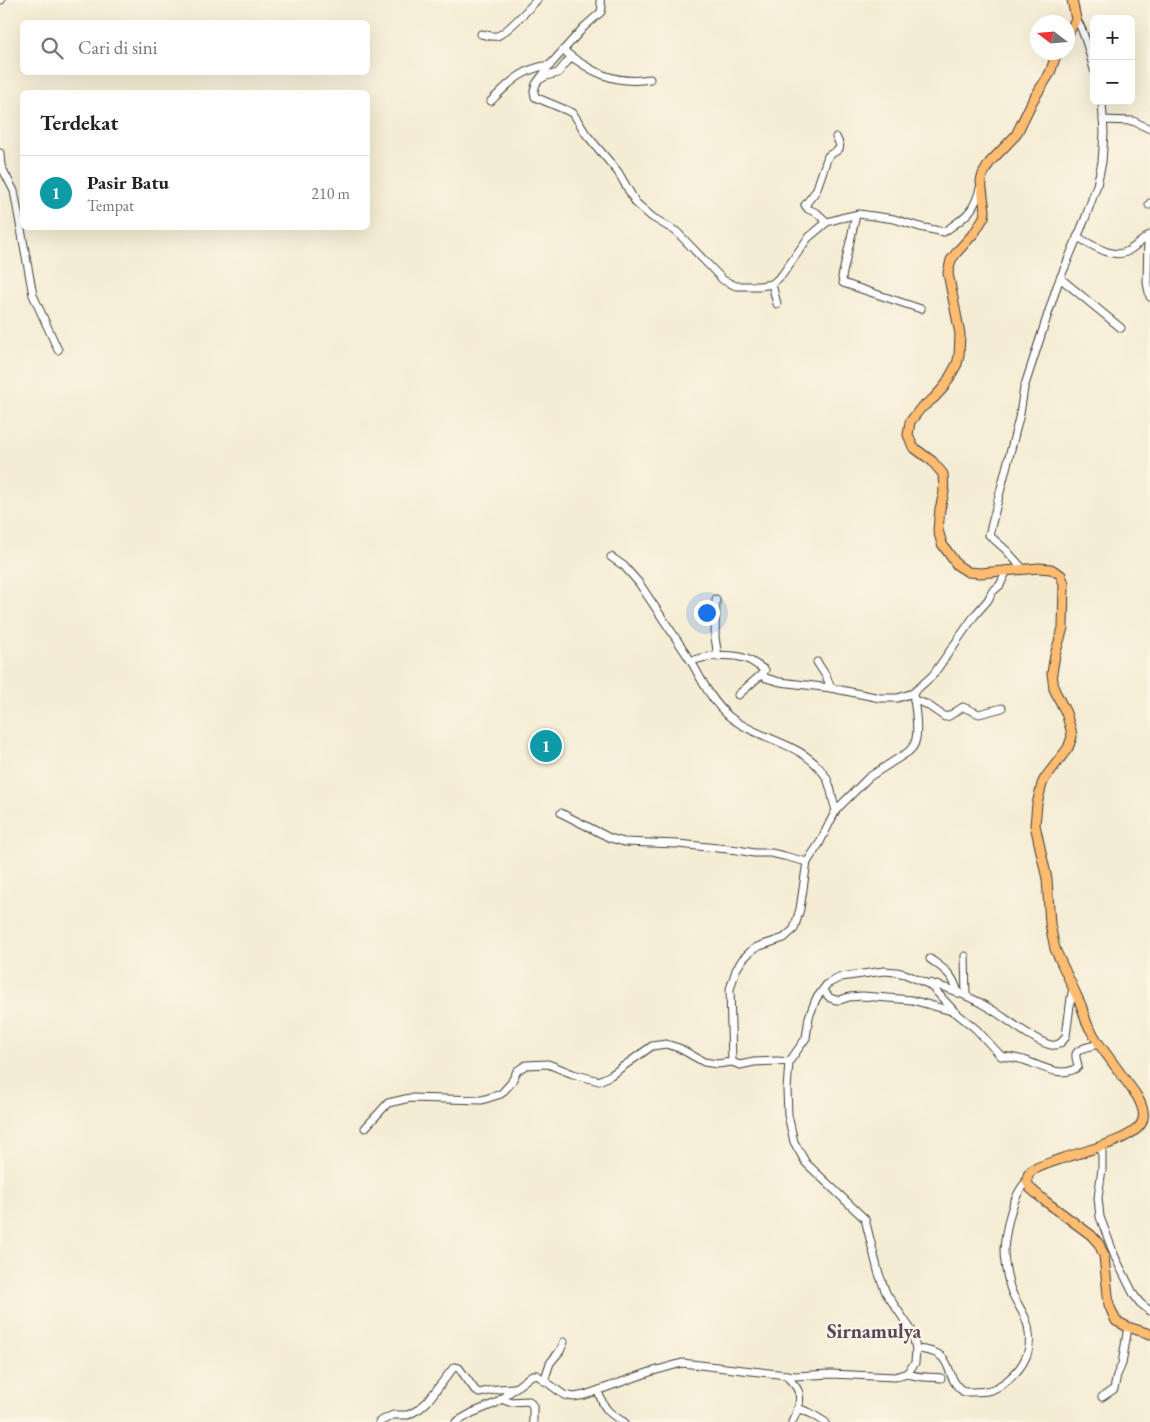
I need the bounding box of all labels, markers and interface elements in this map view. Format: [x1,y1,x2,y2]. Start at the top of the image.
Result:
north arrow [1030,15,1075,60]
map controls [1090,15,1135,105]
button: + [1090,15,1135,60]
search box [20,20,370,75]
icon: search [38,34,66,62]
text: Cari di sini [78,35,157,60]
button: − [1090,60,1135,105]
text: Terdekat [40,109,118,136]
text: Pasir Batu [87,170,169,195]
text: 1 [52,183,60,204]
text: 210 m [311,183,350,204]
text: Tempat [87,195,134,216]
your location [694,600,720,626]
pin: 1 [530,727,562,765]
district label: Sirnamulya [827,1318,922,1344]

